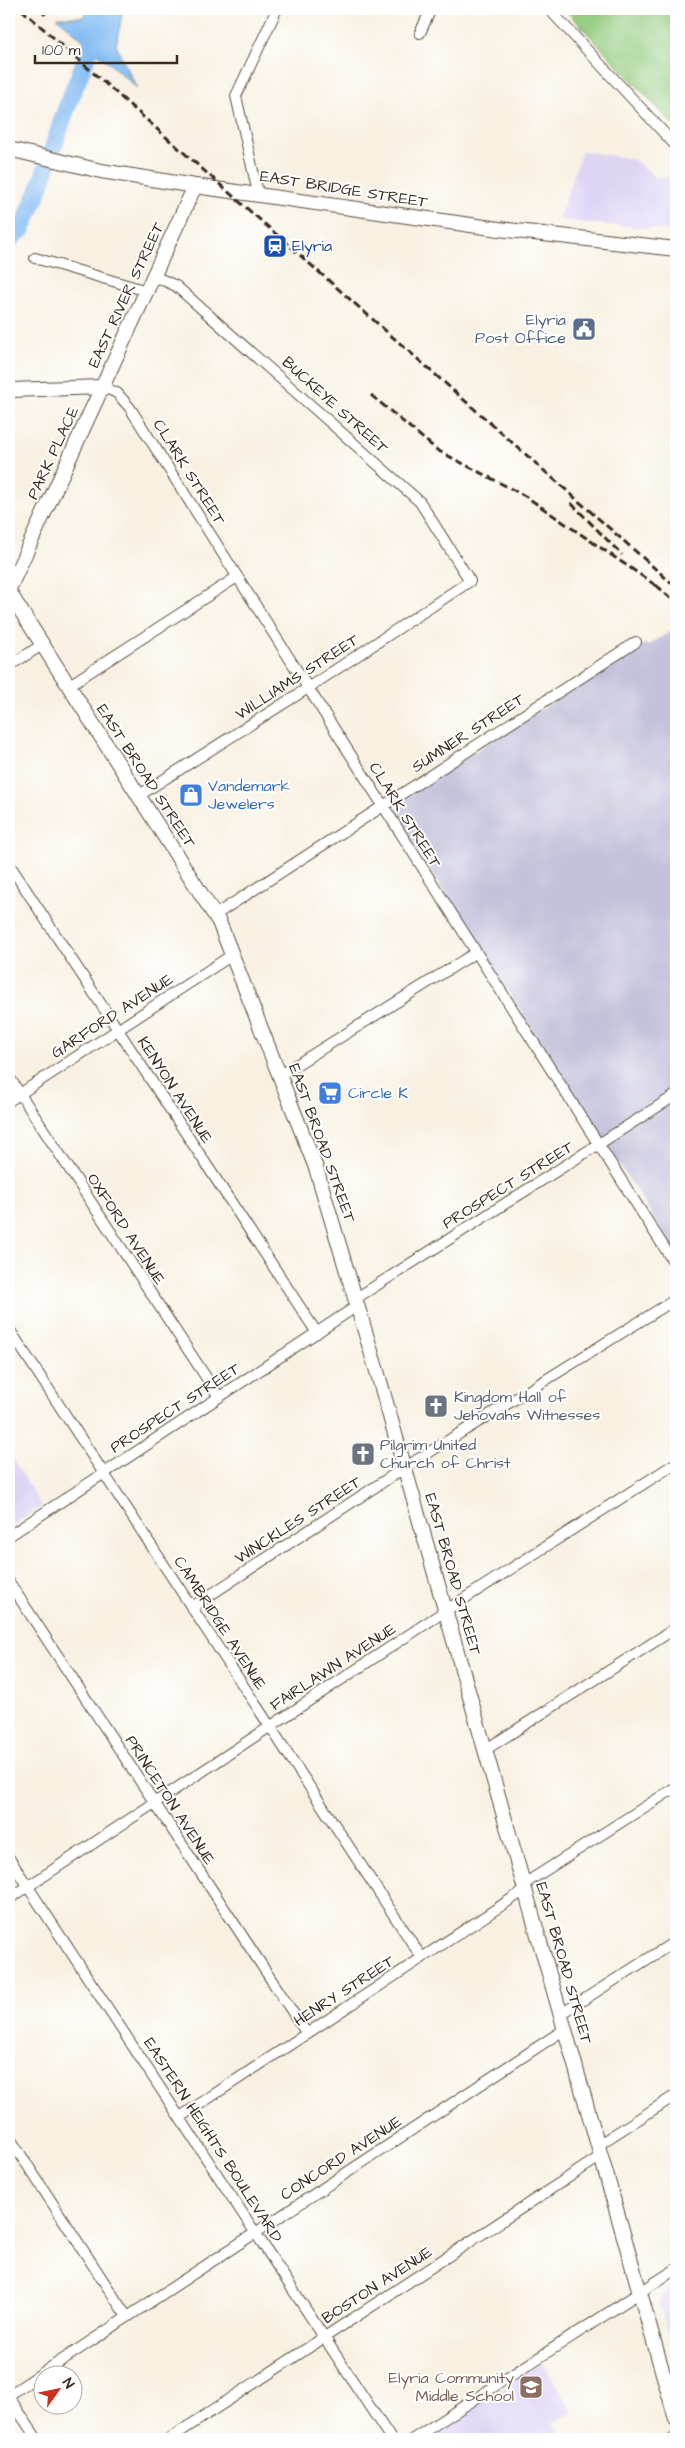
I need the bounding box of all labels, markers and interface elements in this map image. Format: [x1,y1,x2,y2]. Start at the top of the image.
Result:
scale bar [35,32,178,64]
text: 100 m [42,40,81,61]
street label: EAST BRIDGE STREET [259,165,429,213]
street label: EAST RIVER STREET [83,219,169,371]
station icon: Elyria [262,233,288,259]
place label: Elyria [292,235,332,258]
place label: Elyria Post Office [475,309,566,349]
public building icon: Elyria Post Office [571,316,597,342]
street label: BUCKEYE STREET [277,351,393,459]
street label: PARK PLACE [22,402,84,503]
street label: CLARK STREET [148,415,230,529]
street label: WILLIAMS STREET [231,629,363,725]
street label: SUMNER STREET [407,688,529,778]
street label: EAST BROAD STREET [91,700,201,852]
street label: CLARK STREET [364,758,446,872]
place label: Vandemark Jewelers [208,775,290,815]
shop icon: Vandemark Jewelers [178,782,204,808]
street label: GARFORD AVENUE [47,968,178,1064]
street label: KENYON AVENUE [132,1032,218,1148]
street label: EAST BROAD STREET [283,1061,361,1225]
supermarket icon: Circle K [317,1080,343,1106]
place label: Circle K [348,1082,408,1104]
street label: PROSPECT STREET [438,1136,578,1234]
street label: OXFORD AVENUE [82,1169,171,1289]
street label: PROSPECT STREET [106,1358,244,1458]
place label: Kingdom Hall of Jehovahs Witnesses [454,1386,600,1426]
church icon: Kingdom Hall of Jehovahs Witnesses [423,1393,449,1419]
place label: Pilgrim United Church of Christ [380,1434,511,1474]
church icon: Pilgrim United Church of Christ [350,1441,376,1467]
street label: WINCKLES STREET [231,1471,365,1569]
street label: EAST BROAD STREET [419,1490,487,1658]
street label: CAMBRIDGE AVENUE [168,1552,272,1695]
street label: FAIRLAWN AVENUE [266,1618,401,1716]
street label: PRINCETON AVENUE [120,1731,220,1869]
street label: EAST BROAD STREET [530,1879,598,2047]
street label: HENRY STREET [289,1950,399,2032]
street label: EASTERN HEIGHTS BOULEVARD [138,2033,288,2247]
street label: CONCORD AVENUE [276,2110,406,2205]
street label: BOSTON AVENUE [317,2241,437,2329]
north arrow [32,2366,82,2416]
place label: Elyria Community Middle School [388,2367,514,2407]
text: N [57,2374,79,2393]
school or university icon: Elyria Community Middle School [518,2374,544,2400]

